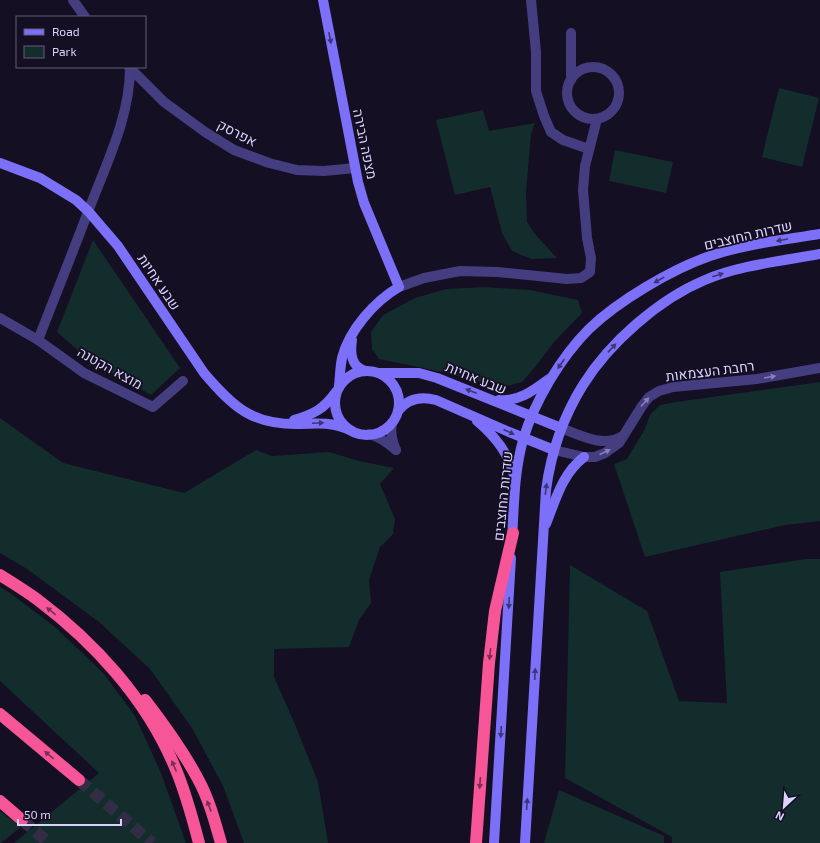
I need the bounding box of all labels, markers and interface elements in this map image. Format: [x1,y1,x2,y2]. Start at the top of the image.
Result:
legend [16,16,146,68]
text: Road [52,24,80,38]
one-way arrow [327,32,333,44]
text: Park [52,44,77,58]
street label: מצפה הבירה [350,107,381,181]
street label: אפרסק [215,115,260,150]
street label: שדרות החוצבים [702,216,794,253]
one-way arrow [775,238,788,244]
street label: שבע אחיות [134,250,184,313]
one-way arrow [712,272,724,278]
one-way arrow [653,277,665,284]
street label: מוצא הקטנה [75,343,146,392]
one-way arrow [607,343,617,353]
street label: רחבת העצמאות [665,357,755,384]
street label: שבע אחיות [443,358,509,397]
one-way arrow [557,359,565,369]
one-way arrow [764,374,776,380]
one-way arrow [464,387,476,393]
one-way arrow [641,397,650,407]
one-way arrow [312,420,324,427]
one-way arrow [503,429,514,435]
one-way arrow [599,449,611,455]
street label: שדרות החוצבים [489,450,516,542]
one-way arrow [543,483,549,495]
one-way arrow [505,597,512,609]
one-way arrow [46,607,57,615]
one-way arrow [487,648,493,660]
one-way arrow [531,668,538,680]
one-way arrow [498,726,505,738]
one-way arrow [44,750,54,759]
one-way arrow [171,760,177,772]
one-way arrow [477,777,484,789]
north arrow [764,787,804,827]
one-way arrow [524,798,531,810]
one-way arrow [206,800,212,811]
scale bar [18,801,121,827]
text: 50 m [24,807,51,821]
text: N [773,809,786,824]

